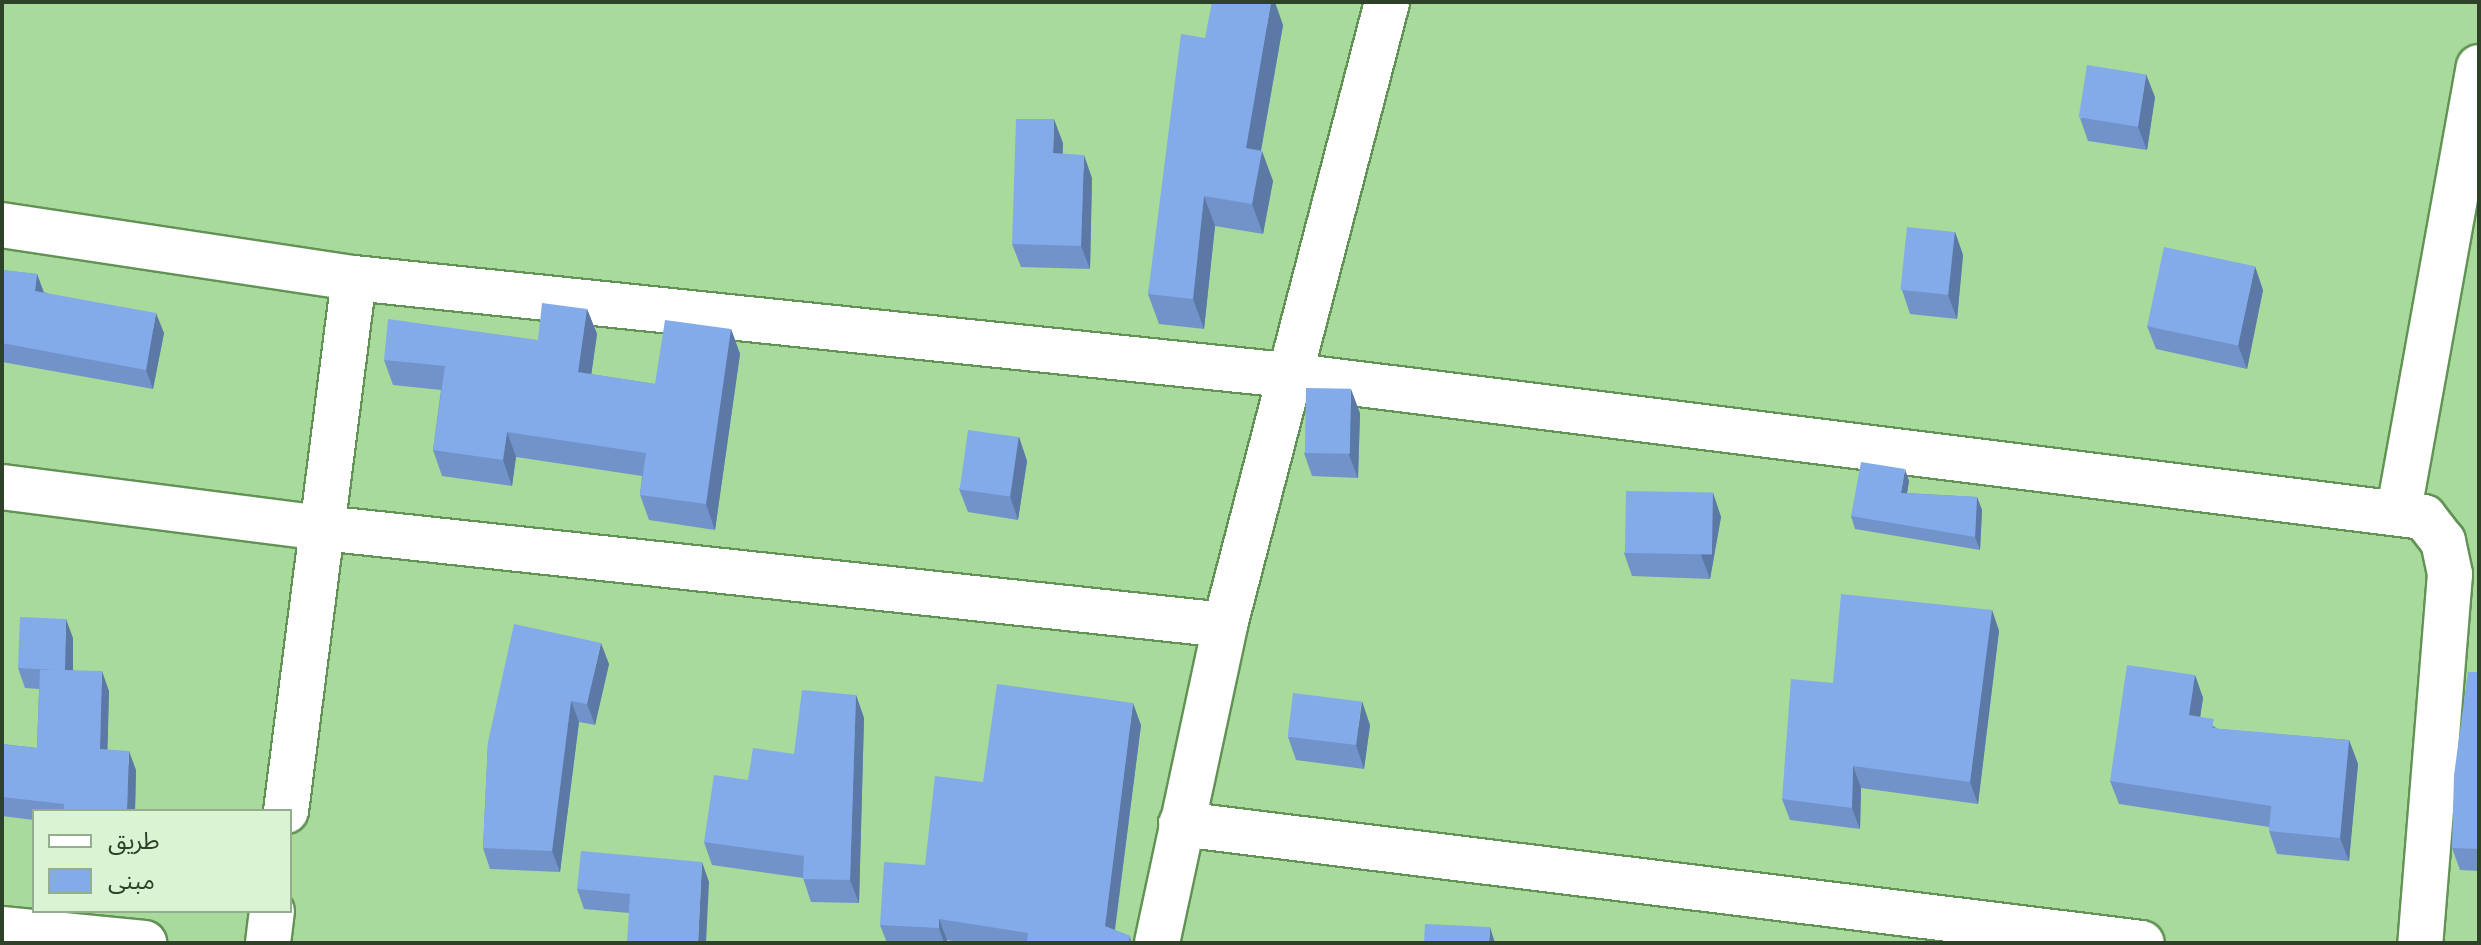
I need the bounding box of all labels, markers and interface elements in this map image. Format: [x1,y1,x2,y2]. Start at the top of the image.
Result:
legend [32,809,292,913]
text: طريق [108,825,160,855]
text: مبنى [108,865,155,895]

